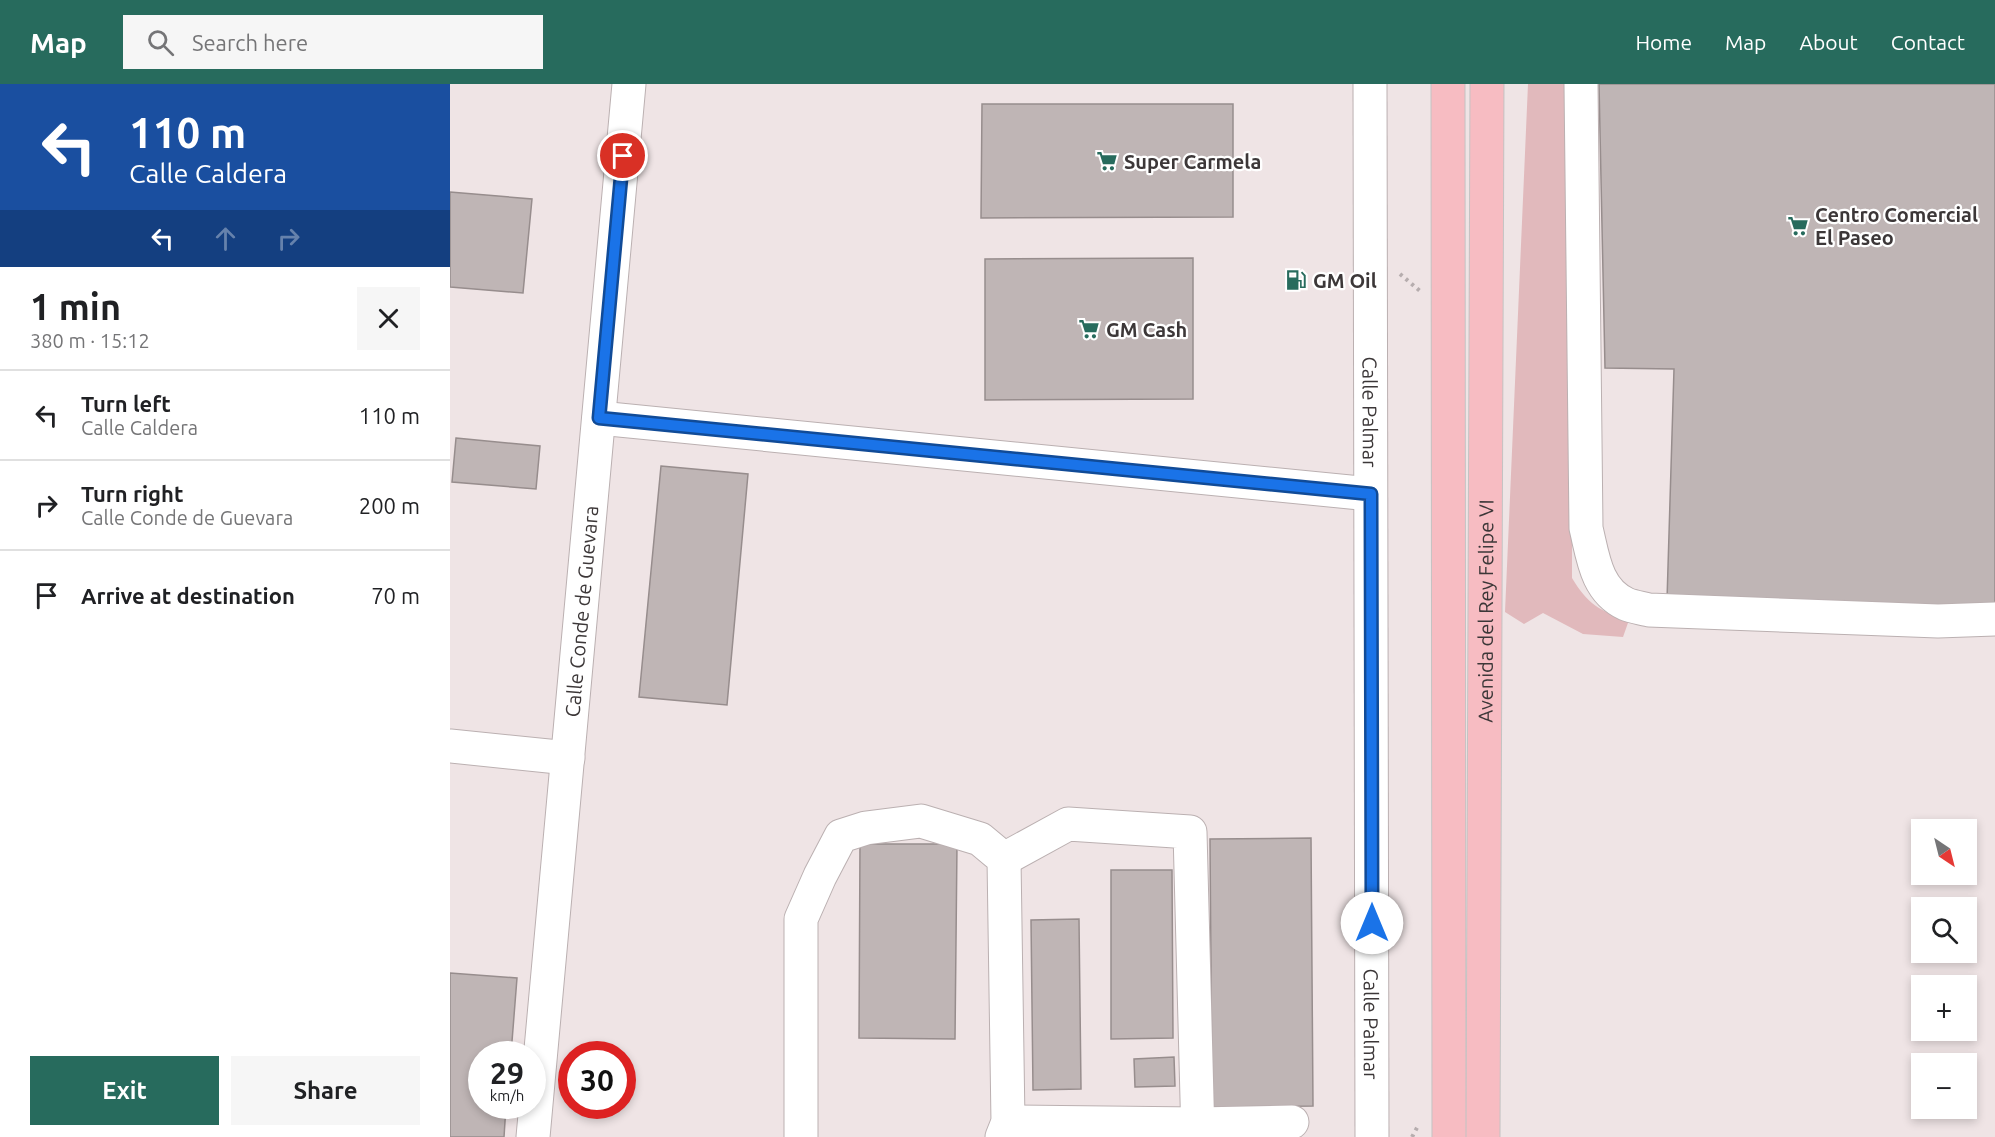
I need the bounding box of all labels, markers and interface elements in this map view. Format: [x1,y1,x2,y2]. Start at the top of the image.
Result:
search box [123,15,543,69]
icon: search [144,26,177,59]
text: Map [30,27,87,58]
text: Search here [192,30,308,55]
text: Home [1635,30,1692,54]
text: Map [1725,30,1766,54]
text: About [1799,30,1858,54]
text: Contact [1891,30,1965,54]
icon: left [30,108,108,186]
text: 110 m [129,109,246,156]
pin [597,130,648,181]
icon: arrive [606,139,639,172]
supermarket icon: Super Carmela [1095,149,1119,173]
place label: Super Carmela [1124,150,1261,173]
text: Calle Caldera [129,158,287,188]
place label: Centro Comercial El Paseo [1815,203,1978,249]
supermarket icon: Centro Comercial El Paseo [1786,214,1810,238]
icon: left [146,222,179,255]
icon: ahead [209,222,242,255]
icon: right [272,222,305,255]
fuel station icon: GM Oil [1284,268,1308,292]
place label: GM Oil [1313,269,1377,292]
text: 1 min [30,286,121,327]
button: close [357,287,420,350]
supermarket icon: GM Cash [1077,317,1101,341]
place label: GM Cash [1106,318,1187,341]
text: 380 m · 15:12 [30,329,150,352]
street label: Calle Palmar [1359,356,1382,468]
text: Turn left [81,391,171,416]
icon: left [30,399,63,432]
text: 110 m [359,403,420,428]
text: Calle Caldera [81,416,198,439]
text: Turn right [81,481,183,506]
icon: right [30,489,63,522]
text: 200 m [359,493,420,518]
street label: Avenida del Rey Felipe VI [1473,499,1497,723]
street label: Calle Conde de Guevara [560,504,602,718]
text: Calle Conde de Guevara [81,506,293,529]
icon: arrive [30,579,63,612]
text: Arrive at destination [81,583,295,608]
text: 70 m [371,583,420,608]
north arrow [1911,819,1977,885]
map controls [1911,819,1977,1119]
position arrow [1340,891,1404,955]
button: search [1911,897,1977,963]
street label: Calle Palmar [1360,968,1383,1080]
button: + [1911,975,1977,1041]
speed limit sign: 30 [558,1041,636,1119]
button: − [1911,1053,1977,1119]
button: Exit [30,1056,219,1125]
button: Share [231,1056,420,1125]
text: 29 [490,1056,524,1090]
text: km/h [490,1087,524,1104]

